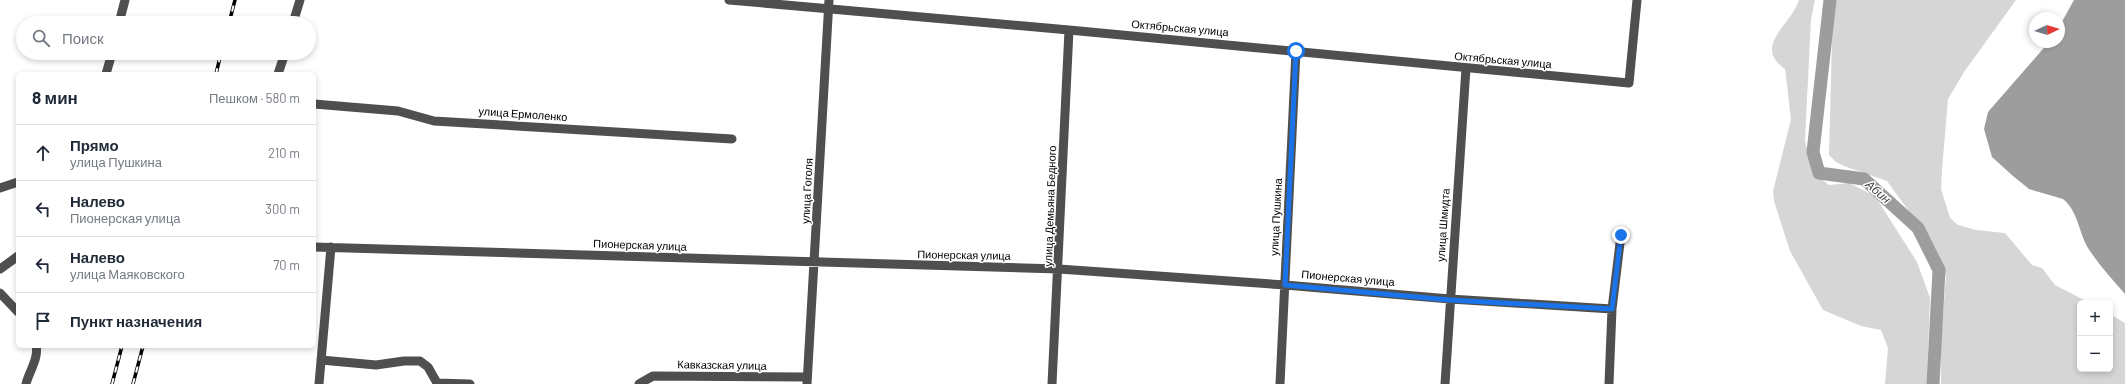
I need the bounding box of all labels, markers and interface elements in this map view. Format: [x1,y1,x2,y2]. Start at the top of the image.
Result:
north arrow [2029,12,2065,48]
search box [16,16,316,60]
street label: Октябрьская улица [1131,17,1230,38]
icon: search [30,27,52,49]
text: Поиск [62,29,104,47]
route start [1287,42,1305,60]
street label: Октябрьская улица [1454,49,1553,70]
text: 8 мин [32,87,78,107]
text: Пешком · 580 m [209,90,300,106]
street label: улица Ермоленко [478,104,568,123]
text: Прямо [70,136,119,154]
icon: ahead [32,142,54,164]
text: 210 m [268,145,300,161]
street label: улица Демьяна Бедного [1041,145,1058,267]
text: улица Пушкина [70,154,162,170]
street label: улица Гоголя [798,158,815,224]
water label: Абин [1863,176,1894,206]
street label: улица Пушкина [1267,177,1284,256]
street label: улица Шмидта [1433,187,1452,262]
text: Налево [70,192,125,210]
icon: left [32,198,54,220]
text: 300 m [265,201,300,217]
text: Пионерская улица [70,210,181,226]
route end [1612,226,1630,244]
street label: Пионерская улица [593,236,688,253]
street label: Пионерская улица [917,247,1012,262]
text: Налево [70,248,125,266]
icon: left [32,254,54,276]
text: 70 m [273,257,300,273]
text: улица Маяковского [70,266,185,282]
street label: Пионерская улица [1301,267,1396,288]
map controls [2077,300,2113,372]
button: + [2077,300,2113,336]
icon: arrive [32,310,54,332]
text: Пункт назначения [70,312,202,330]
button: − [2077,336,2113,372]
street label: Кавказская улица [677,357,768,372]

